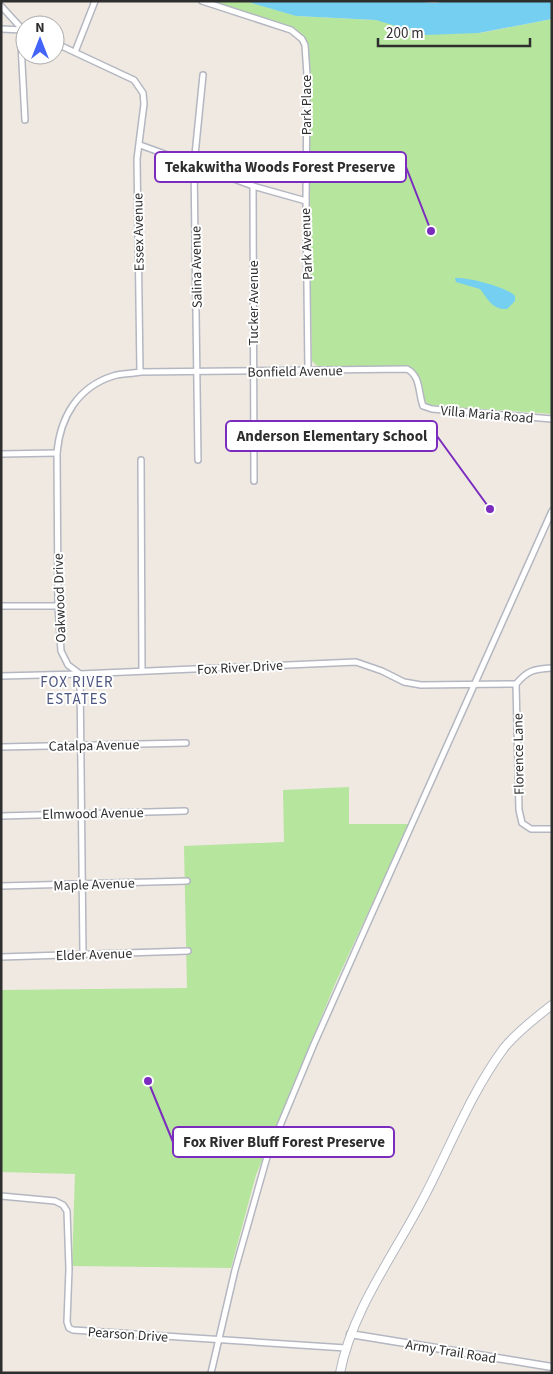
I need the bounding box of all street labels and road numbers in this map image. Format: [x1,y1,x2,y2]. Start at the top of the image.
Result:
street label: Park Place [297,75,317,135]
street label: Essex Avenue [128,193,150,271]
street label: Park Avenue [296,208,318,280]
street label: Salina Avenue [186,226,208,308]
street label: Tucker Avenue [244,260,264,346]
street label: Bonfield Avenue [247,361,343,383]
street label: Villa Maria Road [440,401,534,429]
street label: Oakwood Drive [48,553,72,643]
street label: Fox River Drive [197,656,284,680]
street label: Florence Lane [508,713,530,795]
street label: Catalpa Avenue [49,735,139,757]
street label: Elmwood Avenue [42,803,144,825]
street label: Maple Avenue [53,874,135,896]
street label: Elder Avenue [55,944,133,966]
street label: Pearson Drive [87,1322,169,1348]
street label: Army Trail Road [404,1335,498,1369]

